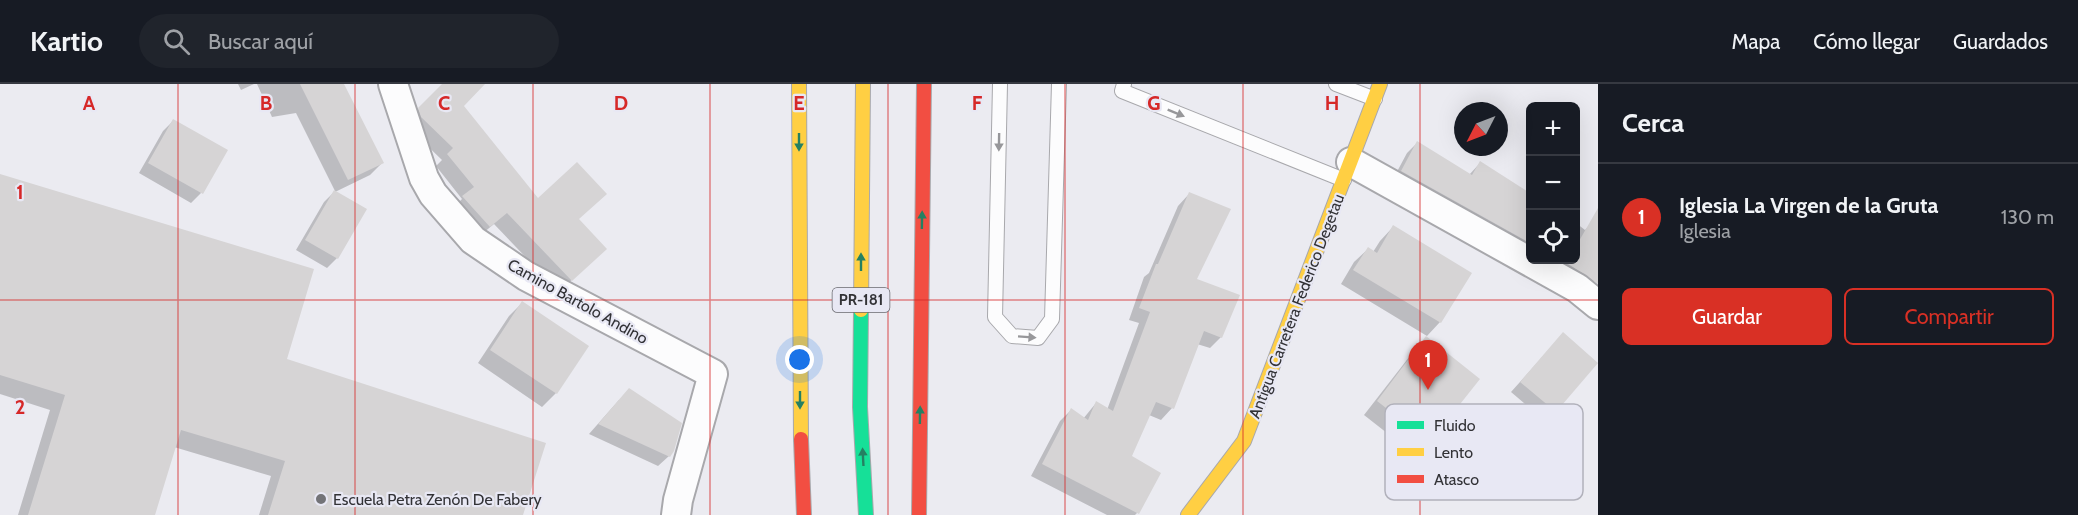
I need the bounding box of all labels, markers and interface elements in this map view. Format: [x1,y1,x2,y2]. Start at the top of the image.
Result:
search box [139,14,559,68]
text: Kartio [30,24,103,58]
icon: search [160,25,193,58]
text: Buscar aquí [208,28,313,55]
text: Mapa [1732,29,1780,54]
text: Cómo llegar [1813,29,1920,54]
text: Guardados [1953,29,2048,54]
text: A [83,91,96,115]
text: B [260,91,272,115]
text: C [438,91,450,115]
text: D [614,91,628,115]
text: E [793,91,805,115]
text: F [972,91,983,115]
text: G [1147,91,1161,115]
text: H [1325,91,1339,115]
north arrow [1454,102,1508,156]
map controls [1526,102,1580,264]
button: + [1526,102,1580,156]
text: Cerca [1622,107,1684,139]
one-way arrow [1167,109,1185,118]
one-way arrow [794,133,804,152]
one-way arrow [994,133,1003,152]
button: − [1526,156,1580,210]
text: 1 [16,180,24,204]
street label: Antigua Carretera Federico Degetau [1245,191,1348,421]
text: Iglesia La Virgen de la Gruta [1679,192,1939,219]
text: 1 [1638,205,1645,229]
text: 130 m [2001,205,2054,229]
one-way arrow [917,210,927,229]
button: locate [1526,210,1580,264]
text: Iglesia [1679,219,1731,243]
one-way arrow [857,252,866,271]
street label: Camino Bartolo Andino [504,255,651,348]
road number: PR-181 [832,288,890,312]
button: Guardar [1622,288,1832,345]
button: Compartir [1844,288,2054,345]
one-way arrow [1018,333,1037,342]
pin: 1 [1408,340,1448,390]
your location [785,345,814,374]
one-way arrow [795,391,805,410]
text: 2 [15,395,25,419]
legend [1385,404,1583,500]
one-way arrow [915,405,925,424]
text: Fluido [1434,416,1476,435]
text: Lento [1434,443,1473,462]
one-way arrow [858,447,867,466]
text: Atasco [1434,470,1479,489]
place label: Escuela Petra Zenón De Fabery [333,490,542,509]
marker: Escuela Petra Zenón De Fabery [314,492,328,506]

